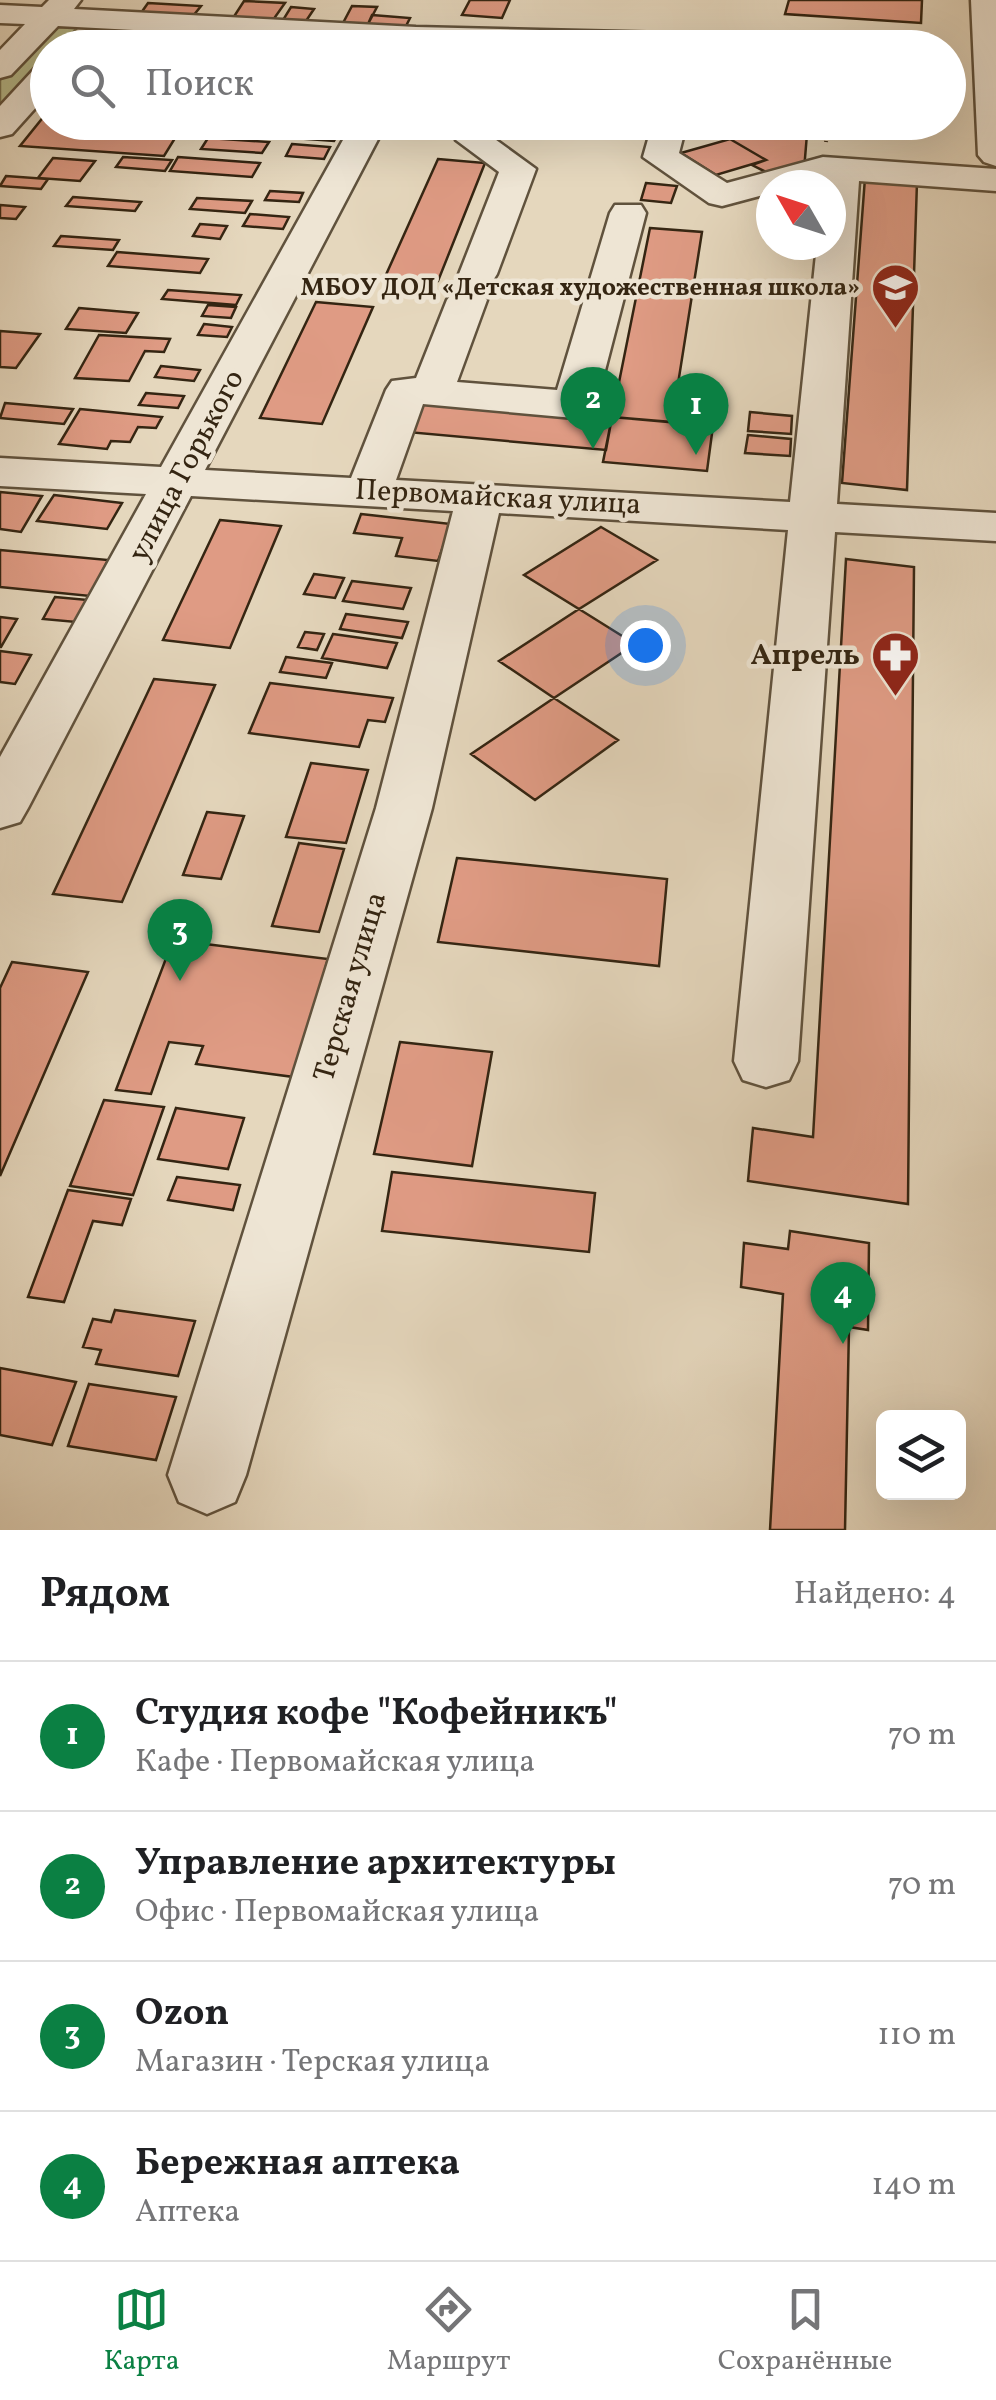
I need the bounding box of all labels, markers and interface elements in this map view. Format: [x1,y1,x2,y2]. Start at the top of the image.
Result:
search box [30,30,966,140]
icon: search [65,58,120,113]
text: Поиск [145,59,254,112]
north arrow [756,170,846,260]
school or university icon: МБОУ ДОД «Детская художественная школа» [869,262,921,330]
place label: МБОУ ДОД «Детская художественная школа» [301,271,860,306]
street label: улица Горького [119,362,255,570]
pin: 2 [560,366,626,449]
pin: 1 [664,372,728,455]
street label: Первомайская улица [354,470,642,526]
your location [620,620,671,671]
pharmacy icon: Апрель [869,630,921,698]
place label: Апрель [751,635,860,677]
street label: Терская улица [304,887,398,1087]
pin: 3 [148,898,212,981]
pin: 4 [810,1262,876,1344]
map controls [876,1410,966,1500]
button: layers [876,1410,966,1500]
text: Рядом [40,1566,170,1625]
text: Найдено: 4 [794,1573,956,1617]
text: Студия кофе "Кофейникъ" [135,1688,618,1741]
text: 1 [66,1714,79,1758]
text: 70 m [888,1714,956,1758]
text: Кафе · Первомайская улица [135,1741,535,1785]
text: Управление архитектуры [135,1838,616,1891]
text: 2 [64,1864,81,1908]
text: 70 m [888,1864,956,1908]
text: Офис · Первомайская улица [135,1891,540,1935]
text: Ozon [135,1988,229,2041]
text: 3 [64,2014,81,2058]
text: 110 m [877,2014,956,2058]
text: Магазин · Терская улица [135,2041,490,2085]
text: Бережная аптека [135,2138,460,2191]
text: 4 [63,2164,82,2208]
text: 140 m [871,2164,956,2208]
text: Аптека [135,2191,240,2235]
tab: Карта [104,2282,180,2381]
tab: Маршрут [387,2282,510,2381]
tab: Сохранённые [718,2282,892,2381]

